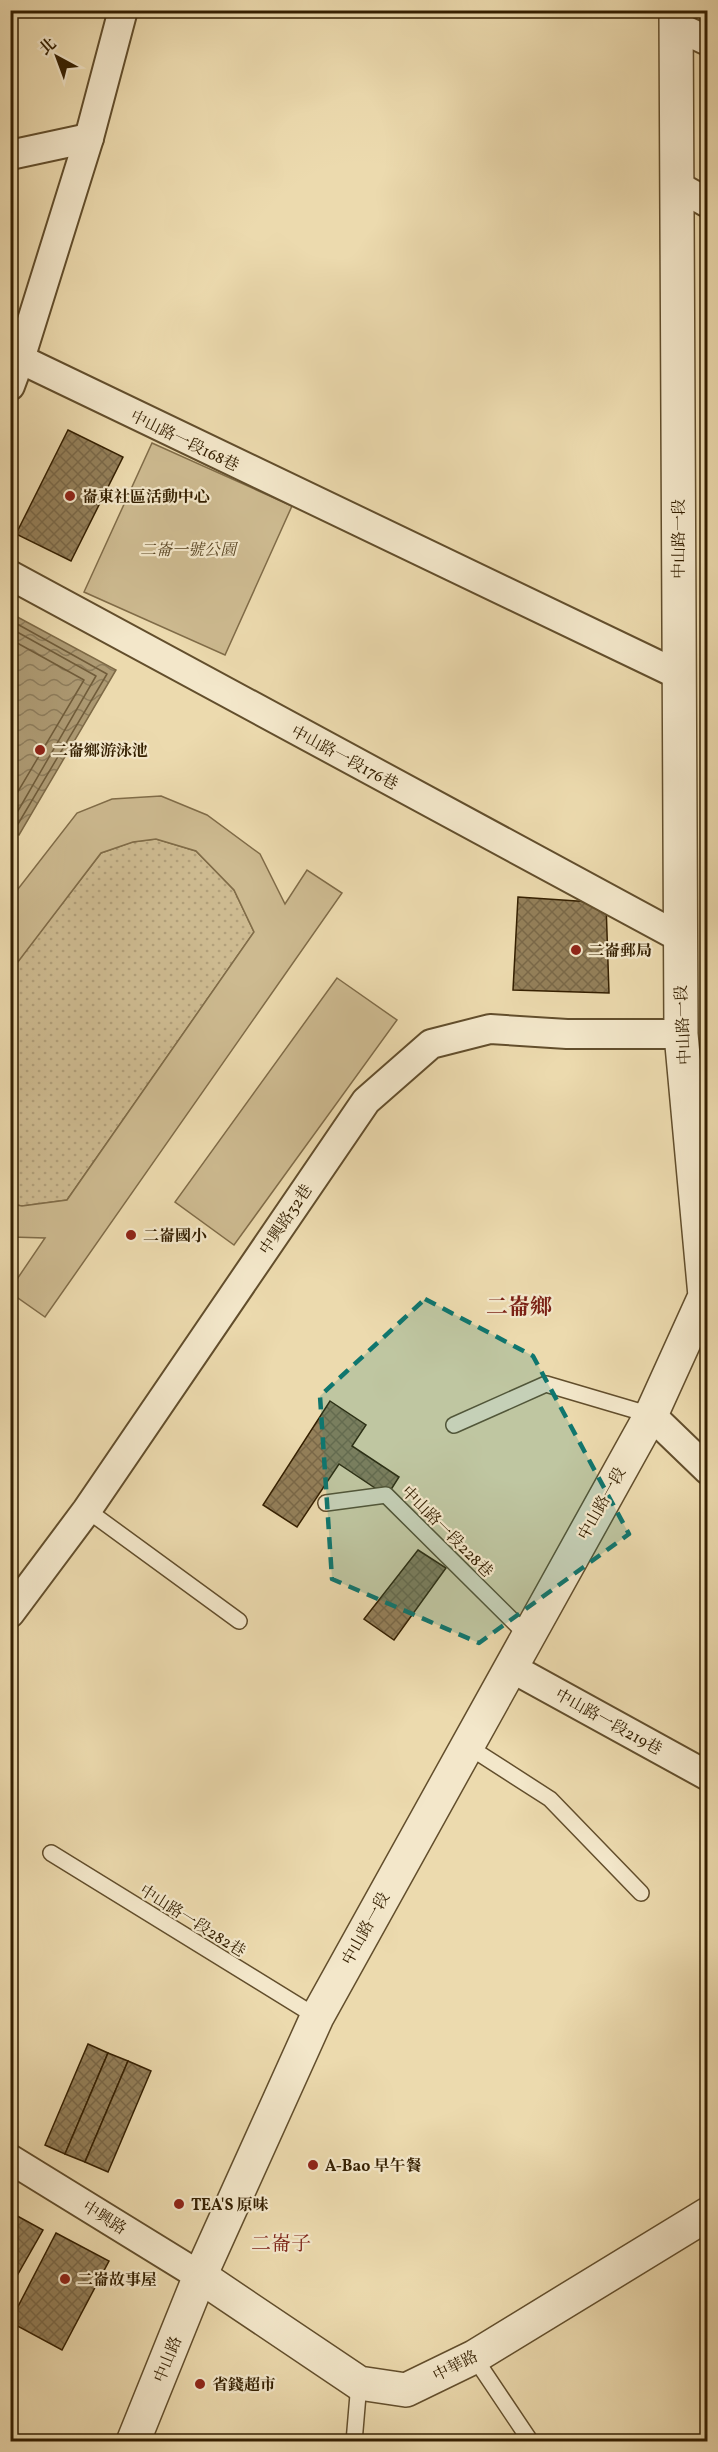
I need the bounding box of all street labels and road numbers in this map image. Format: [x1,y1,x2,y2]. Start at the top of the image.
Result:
street label: 中山路一段168巷 [126,406,242,478]
street label: 中山路一段 [669,499,691,579]
street label: 中山路一段176巷 [287,721,401,796]
street label: 中山路一段 [671,984,697,1065]
street label: 中興路32巷 [255,1180,318,1260]
street label: 中山路一段 [574,1464,632,1544]
street label: 中山路一段228巷 [396,1482,497,1583]
street label: 中山路一段219巷 [551,1684,665,1761]
street label: 中山路一段282巷 [135,1880,249,1963]
street label: 中山路一段 [338,1889,396,1969]
street label: 中興路 [78,2197,130,2241]
street label: 中山路 [150,2333,188,2386]
street label: 中華路 [430,2346,482,2387]

